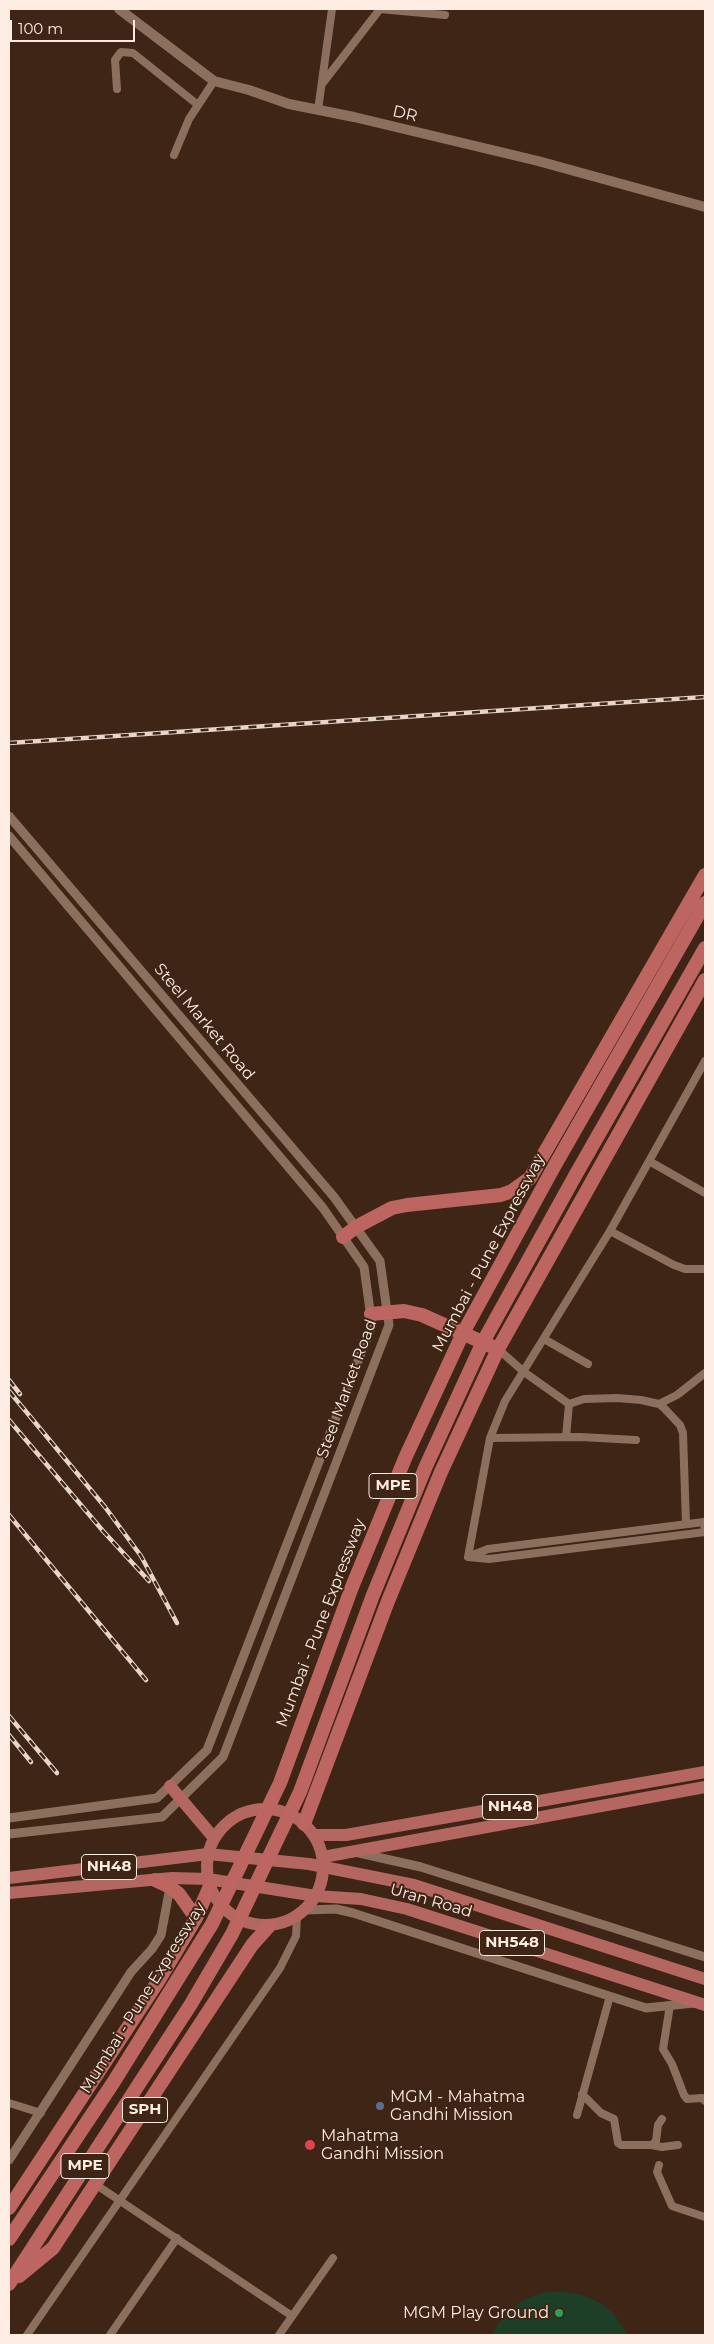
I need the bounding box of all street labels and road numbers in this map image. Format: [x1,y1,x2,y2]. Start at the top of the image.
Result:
street label: DR [391,102,419,126]
street label: Steel Market Road [150,960,258,1084]
street label: Mumbai - Pune Expressway [428,1151,550,1355]
street label: Steel Market Road [313,1317,381,1461]
road number: MPE [369,1474,417,1498]
street label: Mumbai - Pune Expressway [272,1516,370,1730]
road number: NH48 [482,1794,538,1820]
road number: NH48 [82,1854,136,1880]
street label: Uran Road [388,1880,474,1922]
street label: Mumbai - Pune Expressway [76,1899,210,2097]
road number: NH548 [480,1930,544,1956]
road number: SPH [122,2098,168,2122]
road number: MPE [61,2154,109,2178]

